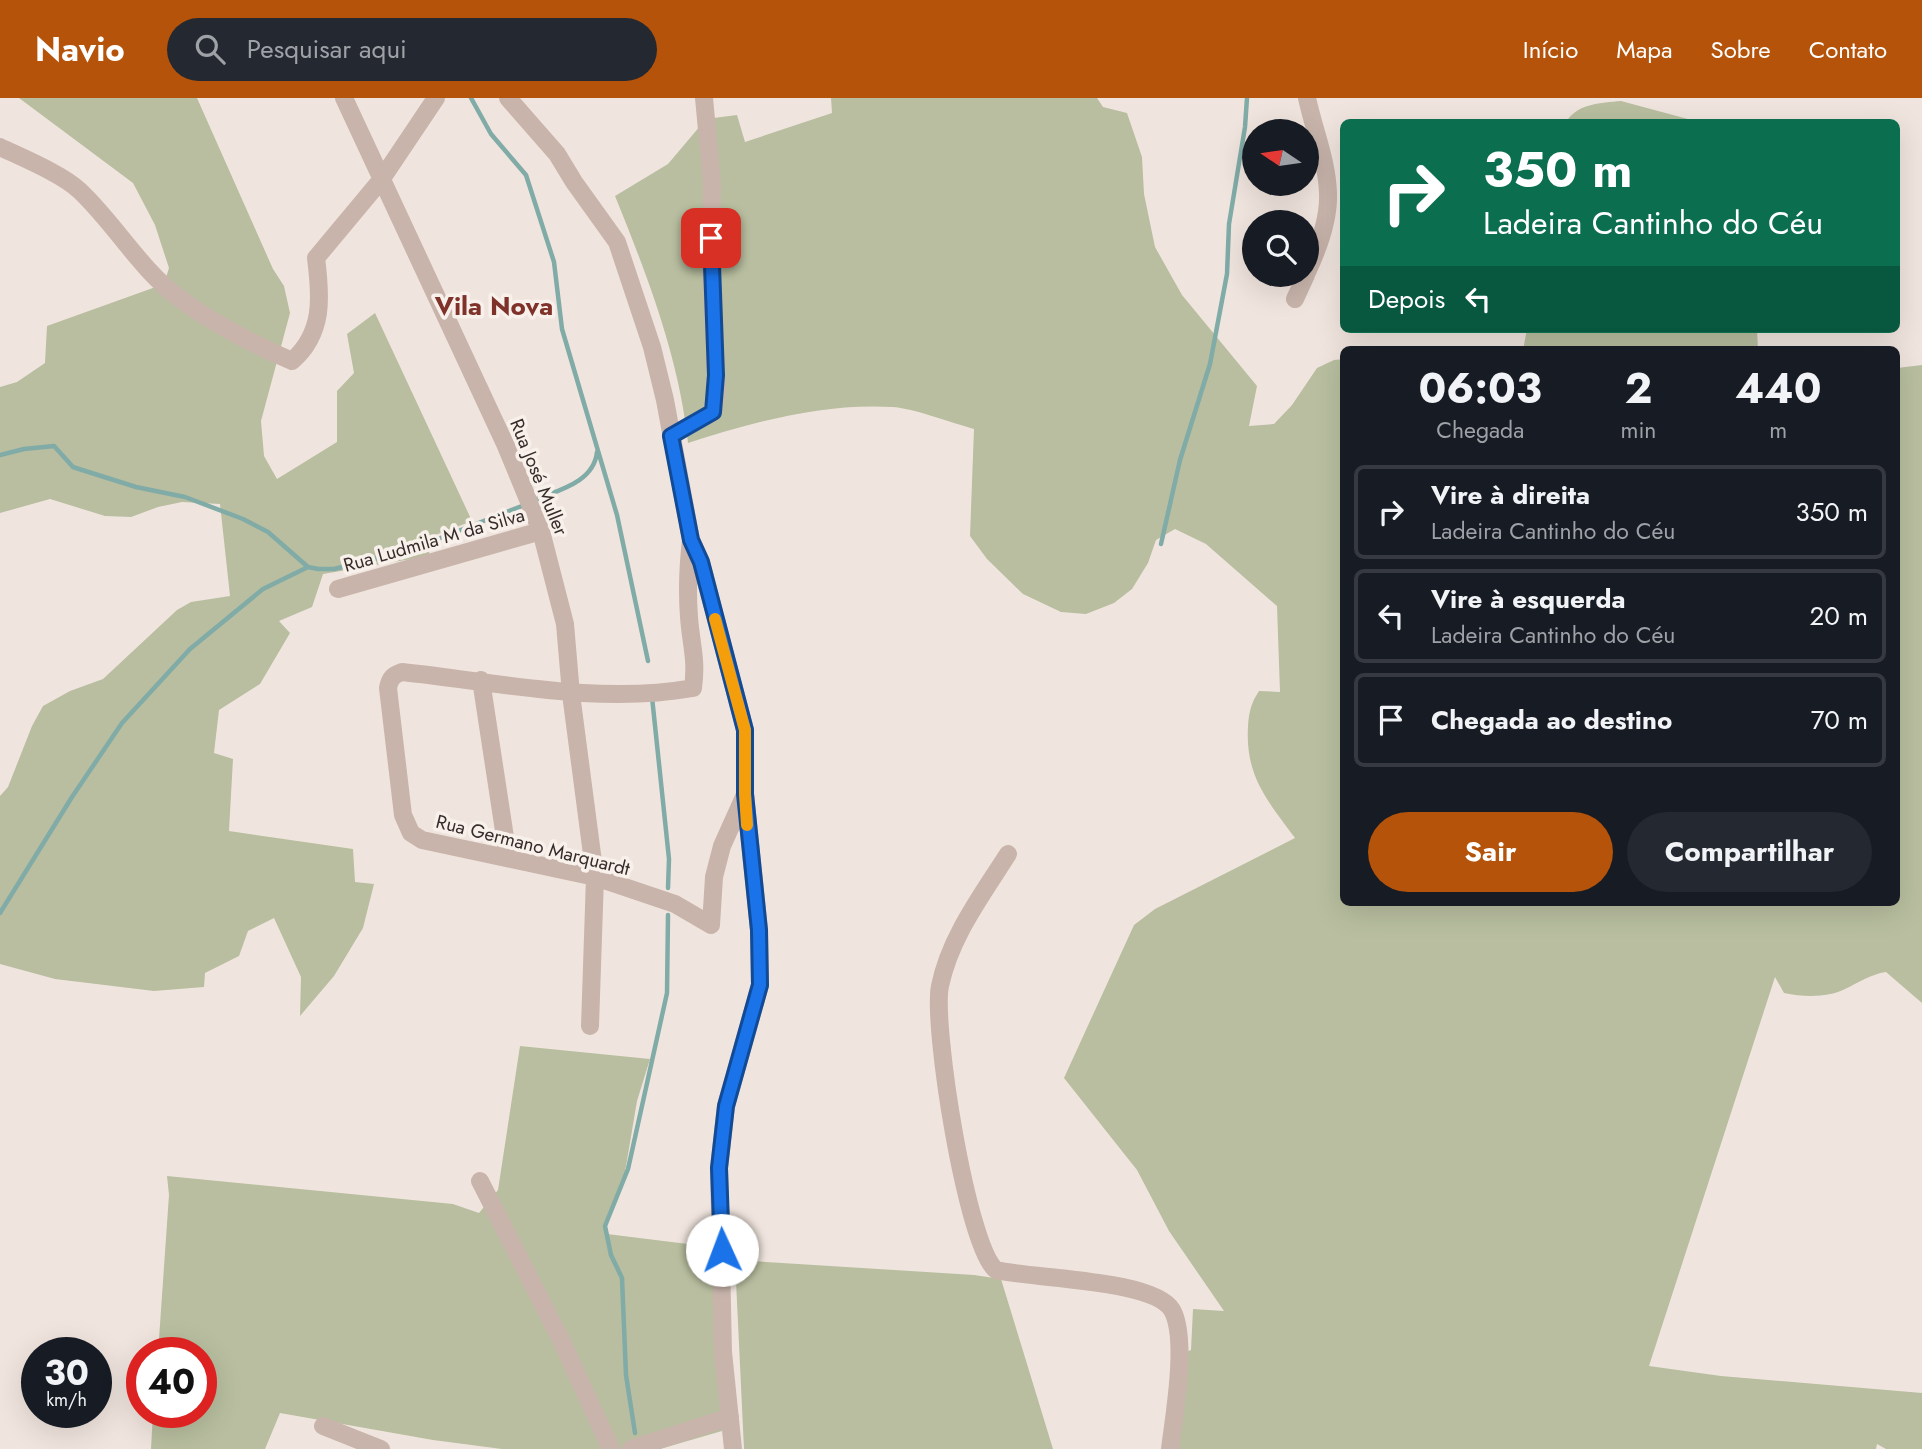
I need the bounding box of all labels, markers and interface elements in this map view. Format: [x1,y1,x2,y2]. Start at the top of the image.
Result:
search box [167,18,657,81]
text: Navio [35,26,125,73]
icon: search [191,30,229,68]
text: Pesquisar aqui [247,30,407,68]
text: Início [1523,32,1578,67]
text: Mapa [1616,32,1673,67]
text: Sobre [1711,32,1771,67]
text: Contato [1809,32,1887,67]
north arrow [1242,119,1320,196]
map controls [1242,119,1319,287]
text: 350 m [1483,135,1632,205]
icon: right [1368,147,1459,238]
text: Ladeira Cantinho do Céu [1483,200,1823,246]
pin [681,208,741,268]
button: search [1242,210,1319,287]
icon: arrive [692,219,730,257]
text: Depois [1368,280,1445,318]
icon: left [1459,280,1497,318]
district label: Vila Nova [434,287,553,325]
text: 06:03 [1419,358,1542,419]
text: 2 [1625,358,1652,419]
text: 440 [1735,358,1821,419]
text: Chegada [1436,413,1524,447]
text: min [1620,413,1656,447]
text: m [1769,413,1787,447]
street label: Rua José Muller [503,414,575,540]
text: Vire à direita [1431,476,1590,514]
icon: right [1372,493,1410,531]
text: 350 m [1795,493,1868,531]
street label: Rua Ludmila M da Silva [340,501,528,579]
text: Ladeira Cantinho do Céu [1431,514,1675,548]
text: Vire à esquerda [1431,580,1626,618]
icon: left [1372,597,1410,635]
text: 20 m [1810,597,1868,635]
text: Ladeira Cantinho do Céu [1431,618,1675,652]
icon: arrive [1372,701,1410,739]
text: Chegada ao destino [1431,701,1672,739]
text: 70 m [1811,701,1868,739]
street label: Rua Germano Marquardt [433,808,633,882]
button: Sair [1368,812,1613,892]
button: Compartilhar [1627,812,1872,892]
position arrow [685,1213,759,1287]
speed limit sign: 40 [126,1337,217,1428]
text: 30 [44,1348,89,1398]
text: km/h [46,1387,87,1413]

